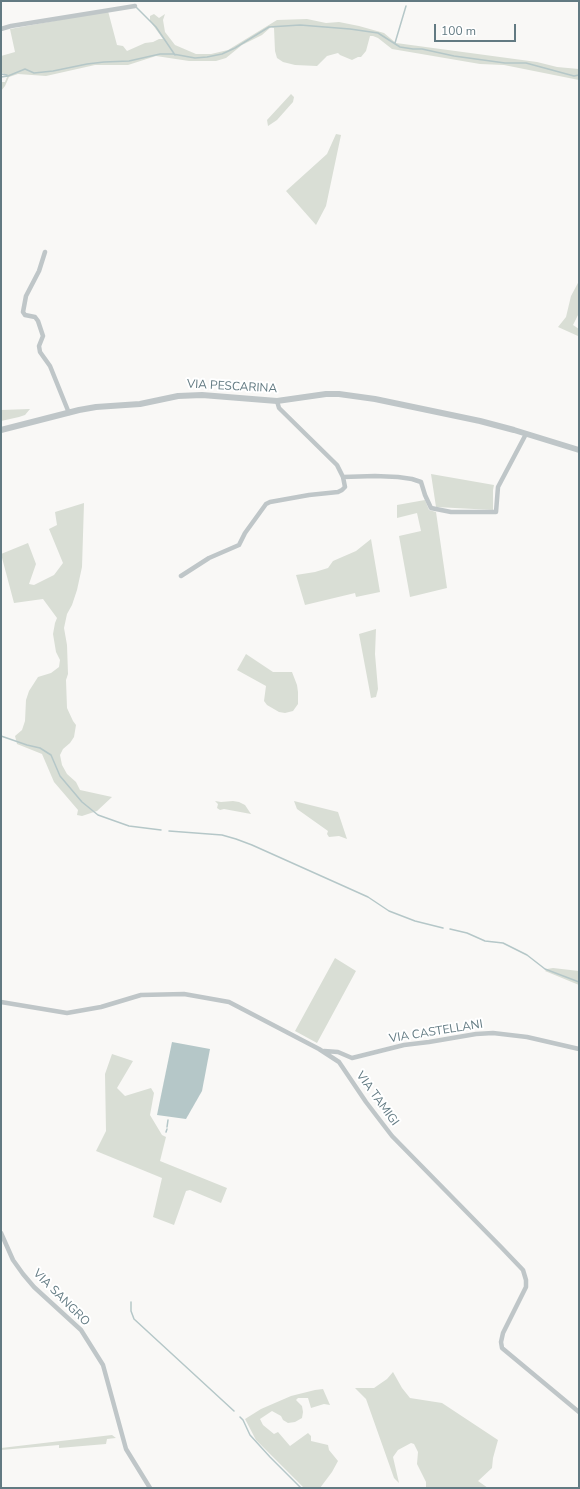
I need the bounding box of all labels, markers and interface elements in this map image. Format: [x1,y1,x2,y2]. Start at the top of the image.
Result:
scale bar [436,16,518,42]
text: 100 m [441,23,476,39]
street label: VIA PESCARINA [187,377,277,397]
street label: VIA CASTELLANI [388,1017,484,1047]
street label: VIA TAMIGI [353,1069,401,1129]
street label: VIA SANGRO [30,1267,92,1329]

